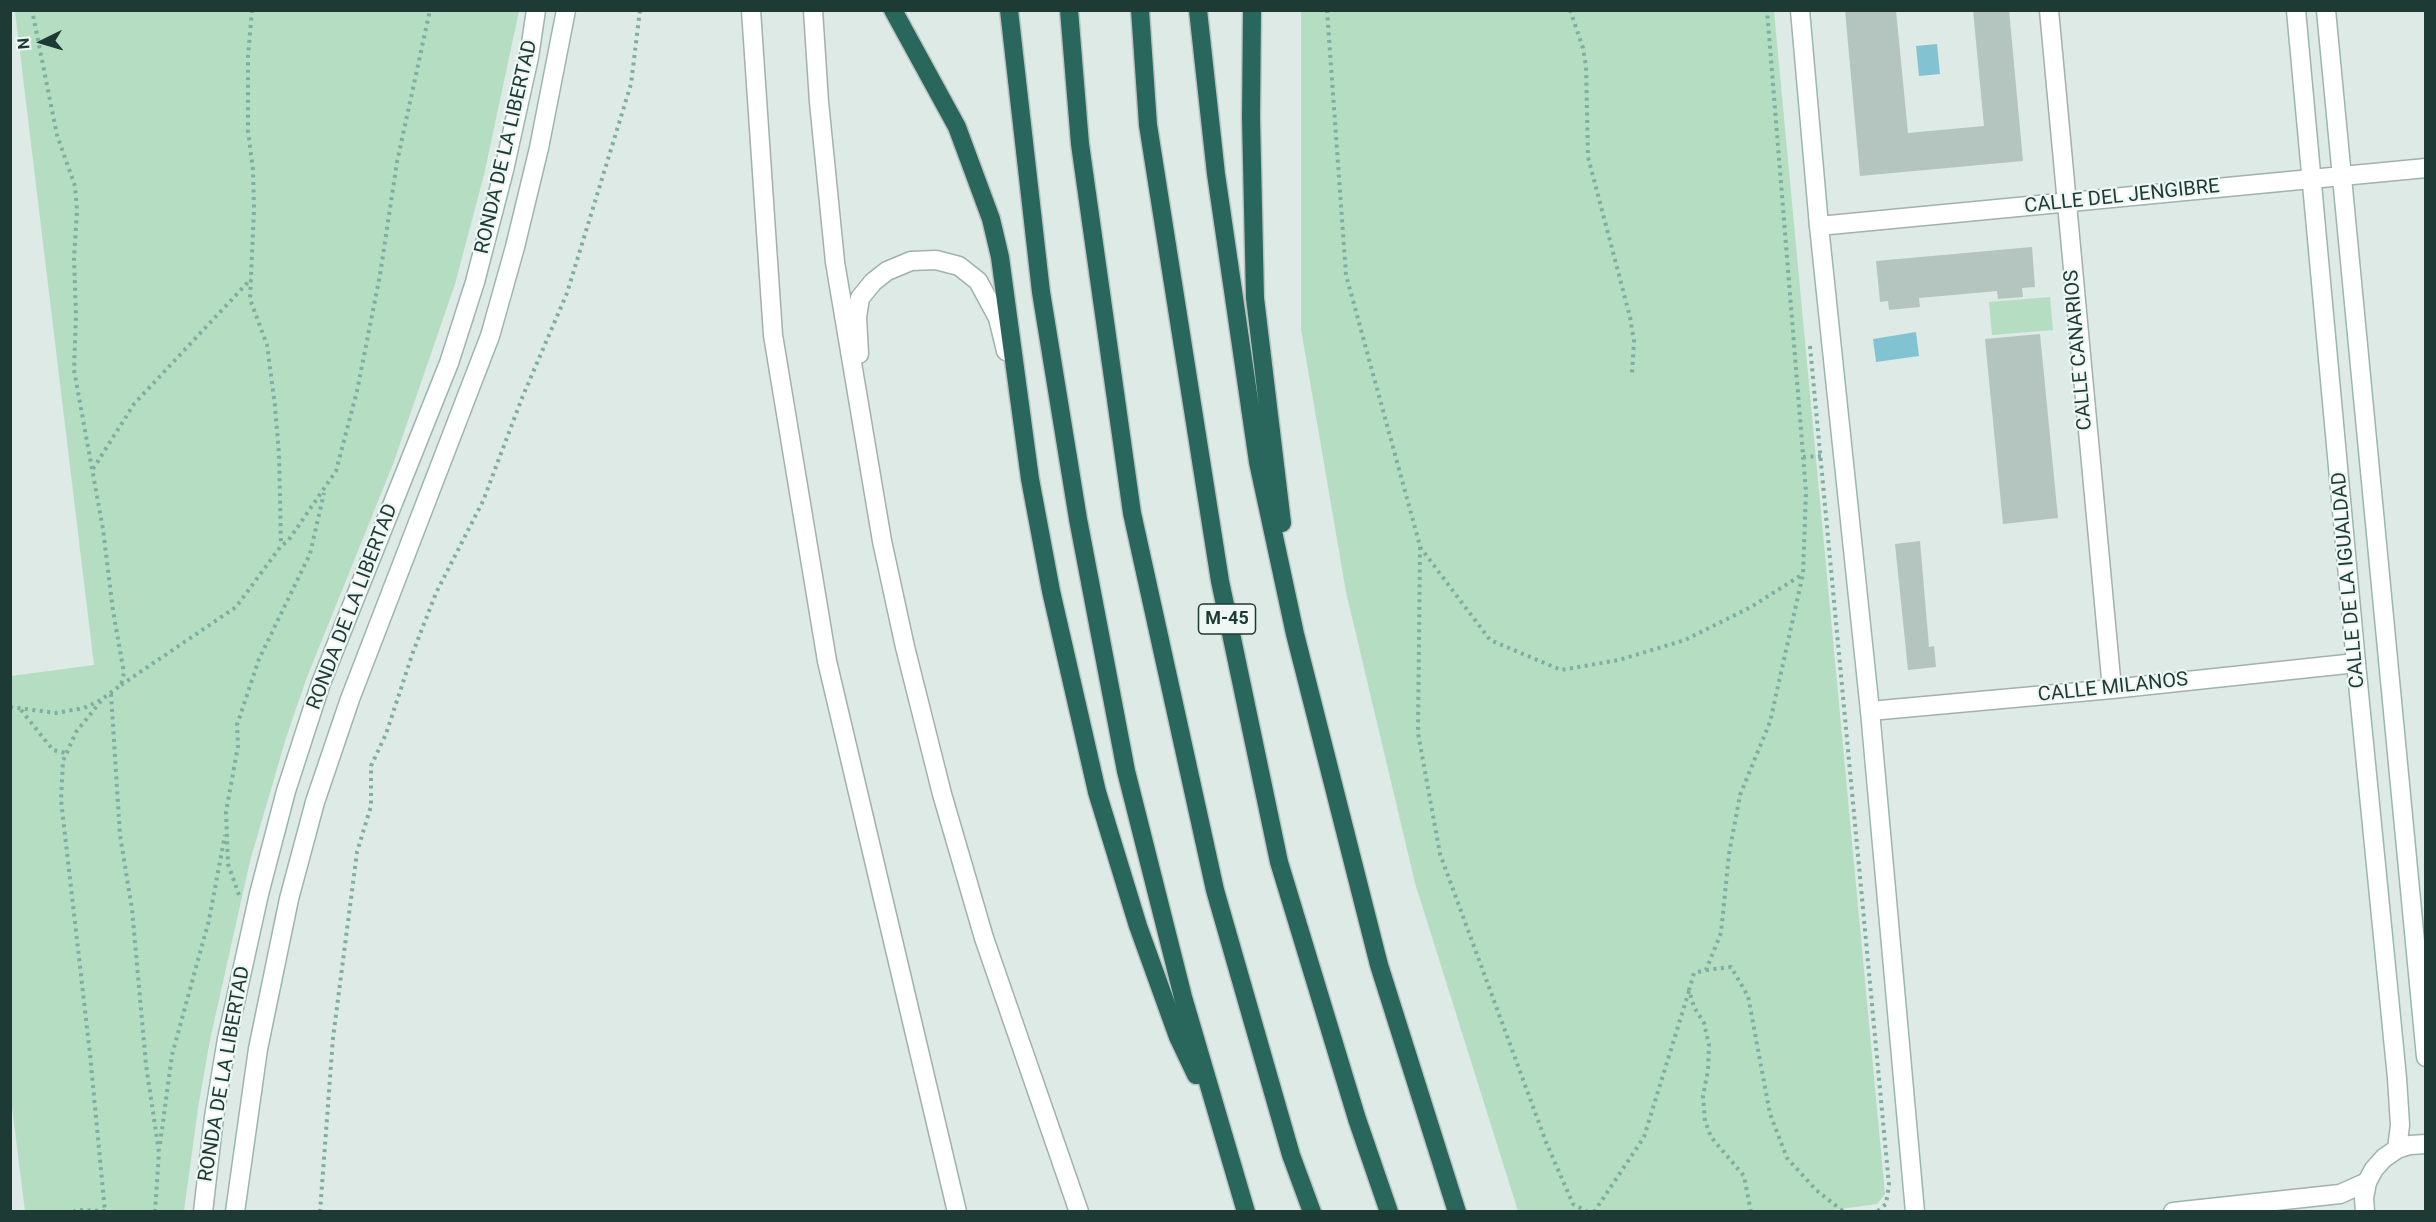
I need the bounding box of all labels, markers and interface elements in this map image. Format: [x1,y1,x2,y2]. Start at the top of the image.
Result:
north arrow [12,12,72,72]
text: N [14,37,34,50]
street label: RONDA DE LA LIBERTAD [471,38,543,256]
street label: CALLE DEL JENGIBRE [2023,175,2221,219]
street label: CALLE CANARIOS [2060,269,2098,431]
street label: CALLE DE LA IGUALDAD [2328,471,2370,689]
street label: RONDA DE LA LIBERTAD [303,501,403,713]
road number: M-45 [1198,604,1256,634]
street label: CALLE MILANOS [2037,668,2189,708]
street label: RONDA DE LA LIBERTAD [194,964,256,1184]

